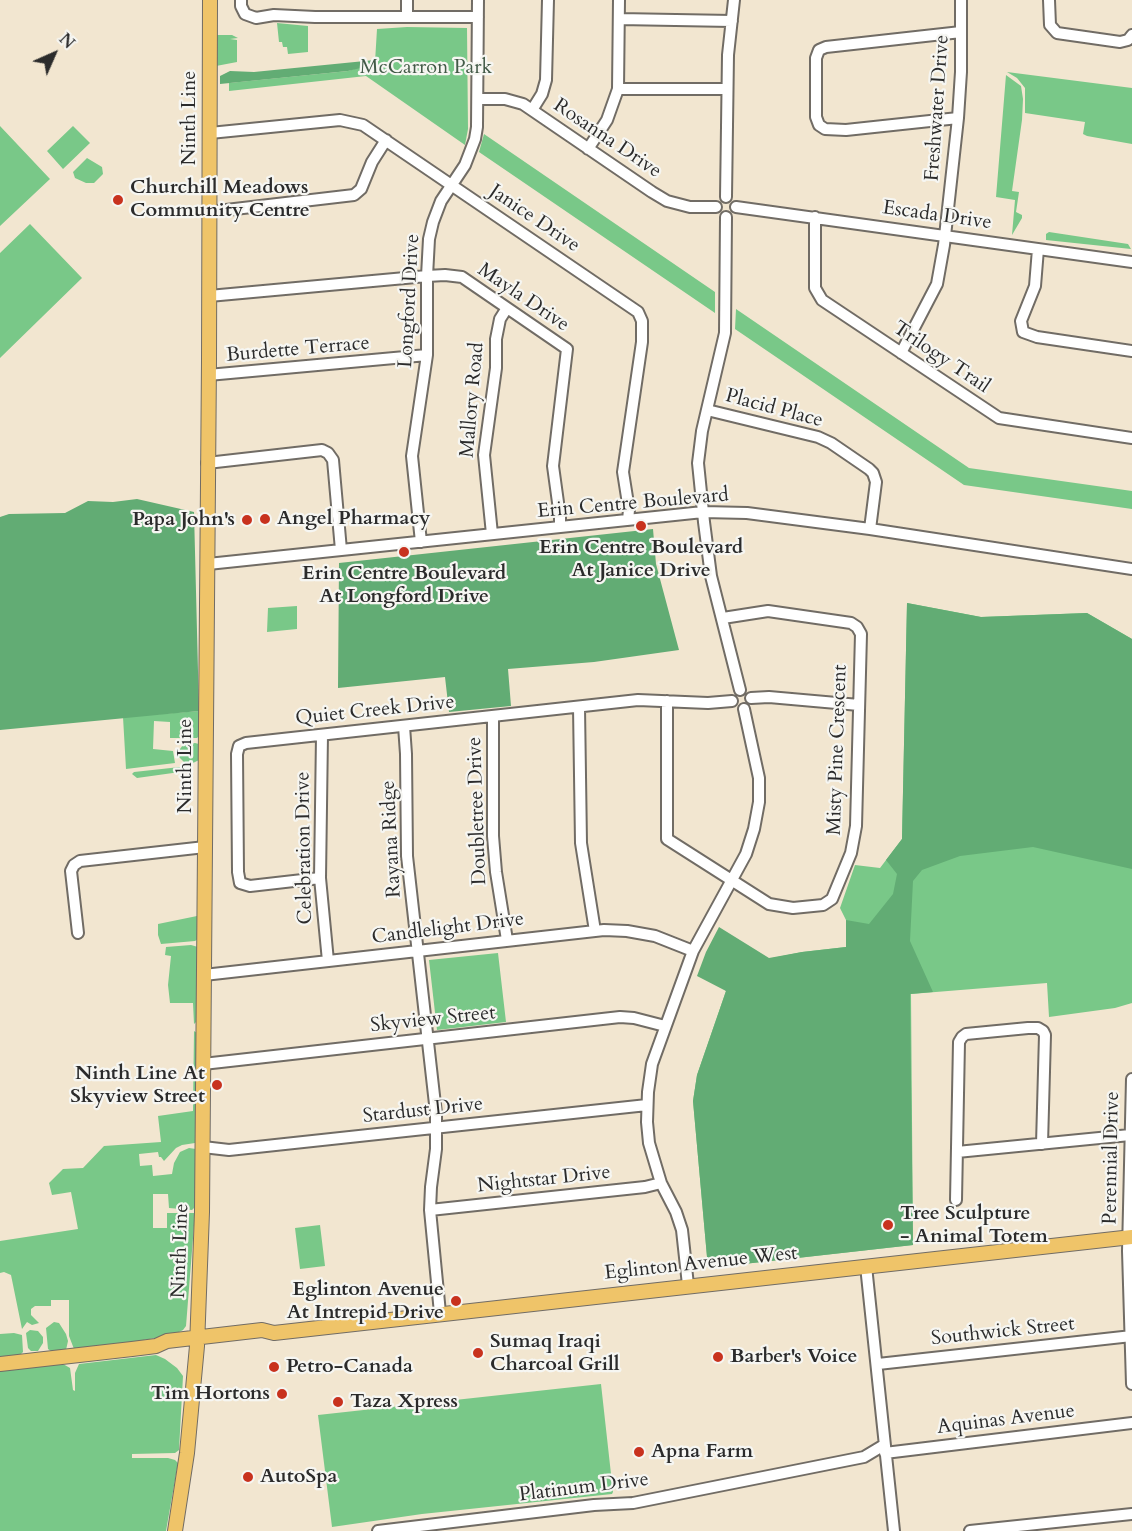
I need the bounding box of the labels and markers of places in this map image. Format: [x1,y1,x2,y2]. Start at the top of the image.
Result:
place label: Churchill Meadows Community Centre [130,176,310,223]
marker: Churchill Meadows Community Centre [111,193,125,207]
place label: Angel Pharmacy [277,507,430,531]
place label: Papa John's [132,508,235,532]
marker: Angel Pharmacy [258,512,272,526]
marker: Papa John's [240,513,254,527]
marker: Erin Centre Boulevard At Janice Drive [634,519,648,533]
place label: Erin Centre Boulevard At Janice Drive [539,536,743,583]
marker: Erin Centre Boulevard At Longford Drive [397,545,411,559]
place label: Erin Centre Boulevard At Longford Drive [302,562,506,609]
place label: Ninth Line At Skyview Street [70,1062,205,1109]
marker: Ninth Line At Skyview Street [210,1078,224,1092]
place label: Tree Sculpture - Animal Totem [900,1202,1048,1249]
marker: Tree Sculpture - Animal Totem [881,1218,895,1232]
place label: Eglinton Avenue At Intrepid Drive [287,1278,444,1325]
marker: Eglinton Avenue At Intrepid Drive [449,1294,463,1308]
place label: Sumaq Iraqi Charcoal Grill [490,1330,620,1377]
place label: Barber's Voice [730,1345,858,1369]
marker: Sumaq Iraqi Charcoal Grill [471,1346,485,1360]
marker: Barber's Voice [711,1350,725,1364]
place label: Petro-Canada [286,1355,413,1379]
marker: Petro-Canada [267,1360,281,1374]
place label: Tim Hortons [151,1382,270,1406]
marker: Tim Hortons [275,1387,289,1401]
place label: Taza Xpress [350,1390,458,1414]
marker: Taza Xpress [331,1395,345,1409]
place label: Apna Farm [651,1440,753,1464]
marker: Apna Farm [632,1445,646,1459]
place label: AutoSpa [260,1465,337,1489]
marker: AutoSpa [241,1470,255,1484]

